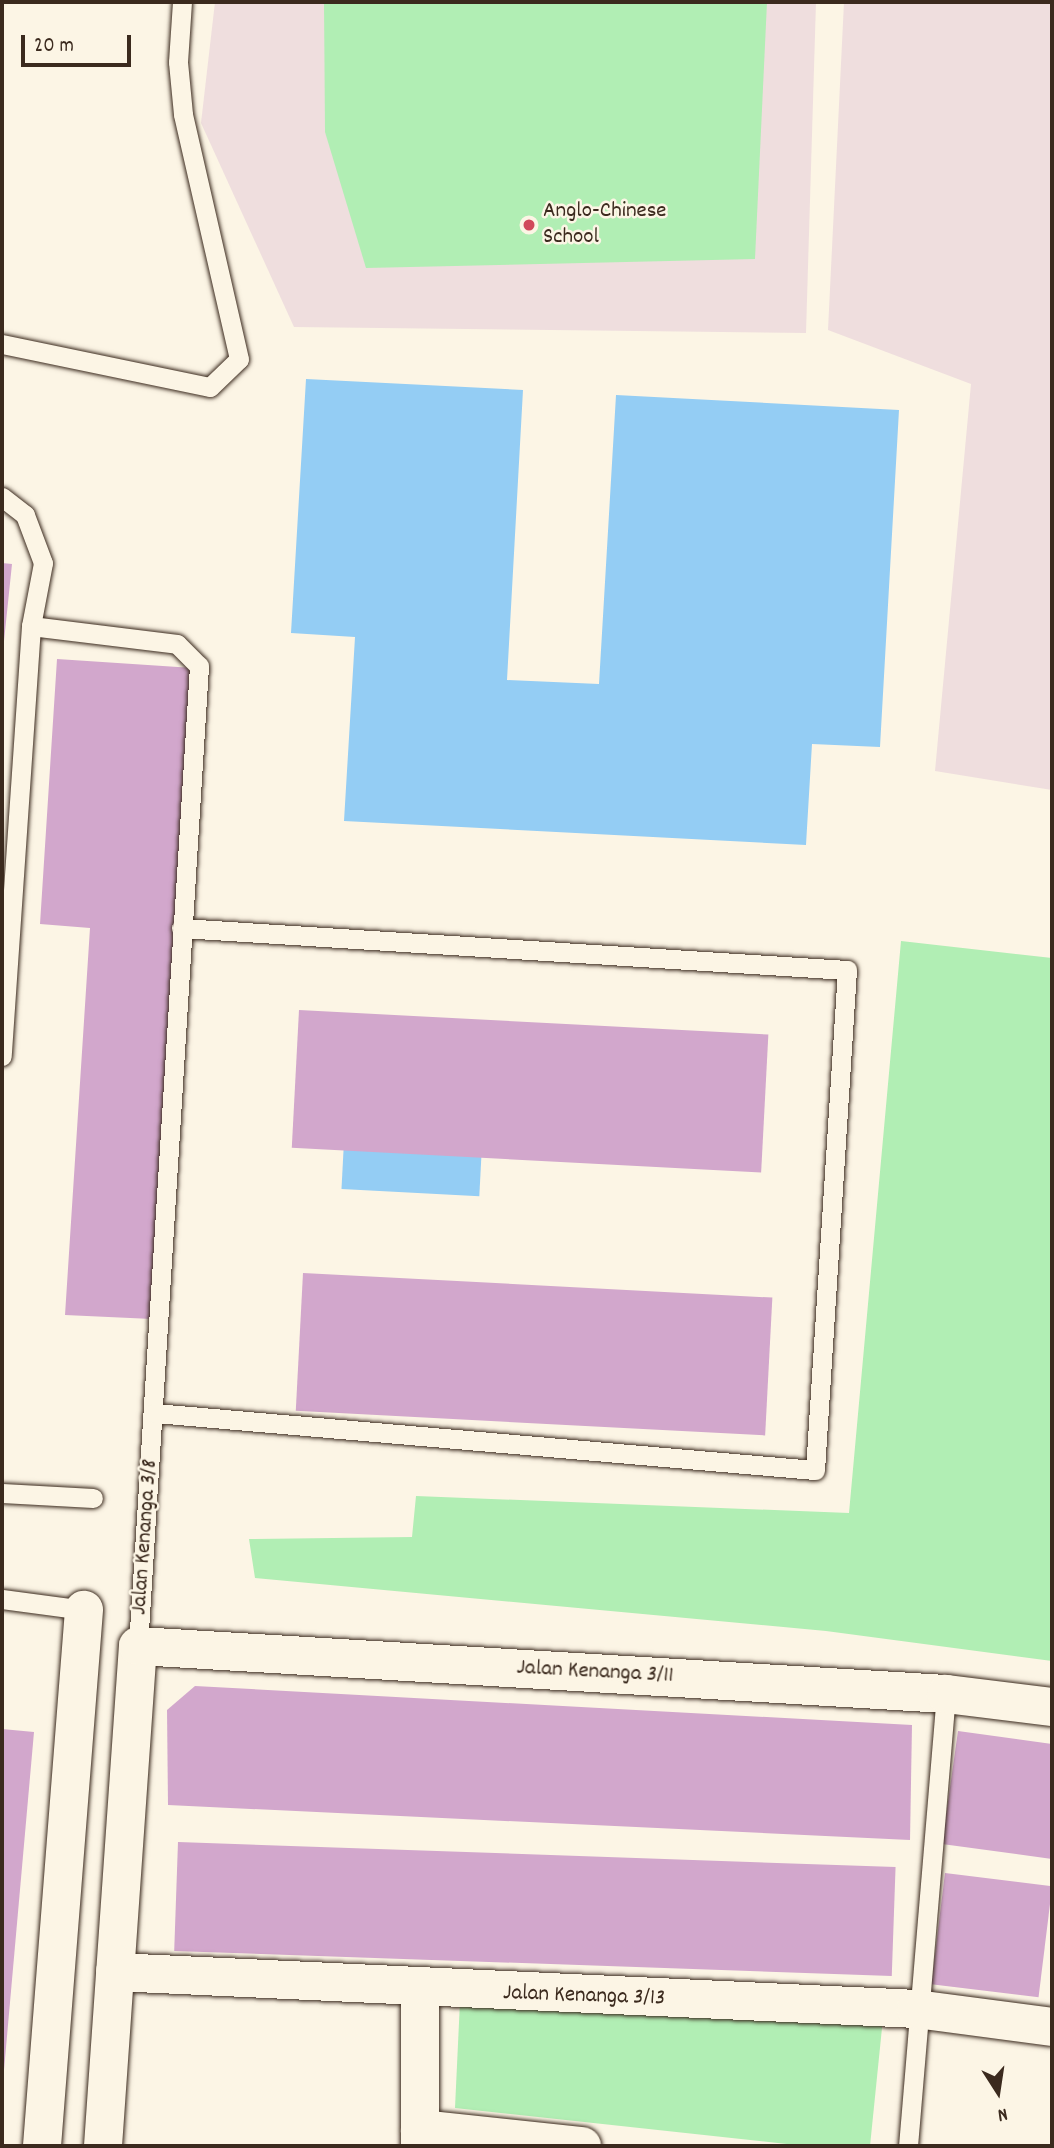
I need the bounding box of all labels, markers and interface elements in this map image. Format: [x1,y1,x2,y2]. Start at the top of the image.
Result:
scale bar [24,21,135,65]
text: 20 m [34,32,74,62]
place label: Anglo-Chinese School [543,198,666,252]
marker: Anglo-Chinese School [521,217,537,233]
street label: Jalan Kenanga 3/8 [127,1458,165,1616]
street label: Jalan Kenanga 3/11 [516,1655,674,1691]
street label: Jalan Kenanga 3/13 [502,1980,666,2014]
north arrow [963,2057,1033,2127]
text: N [995,2099,1010,2127]

